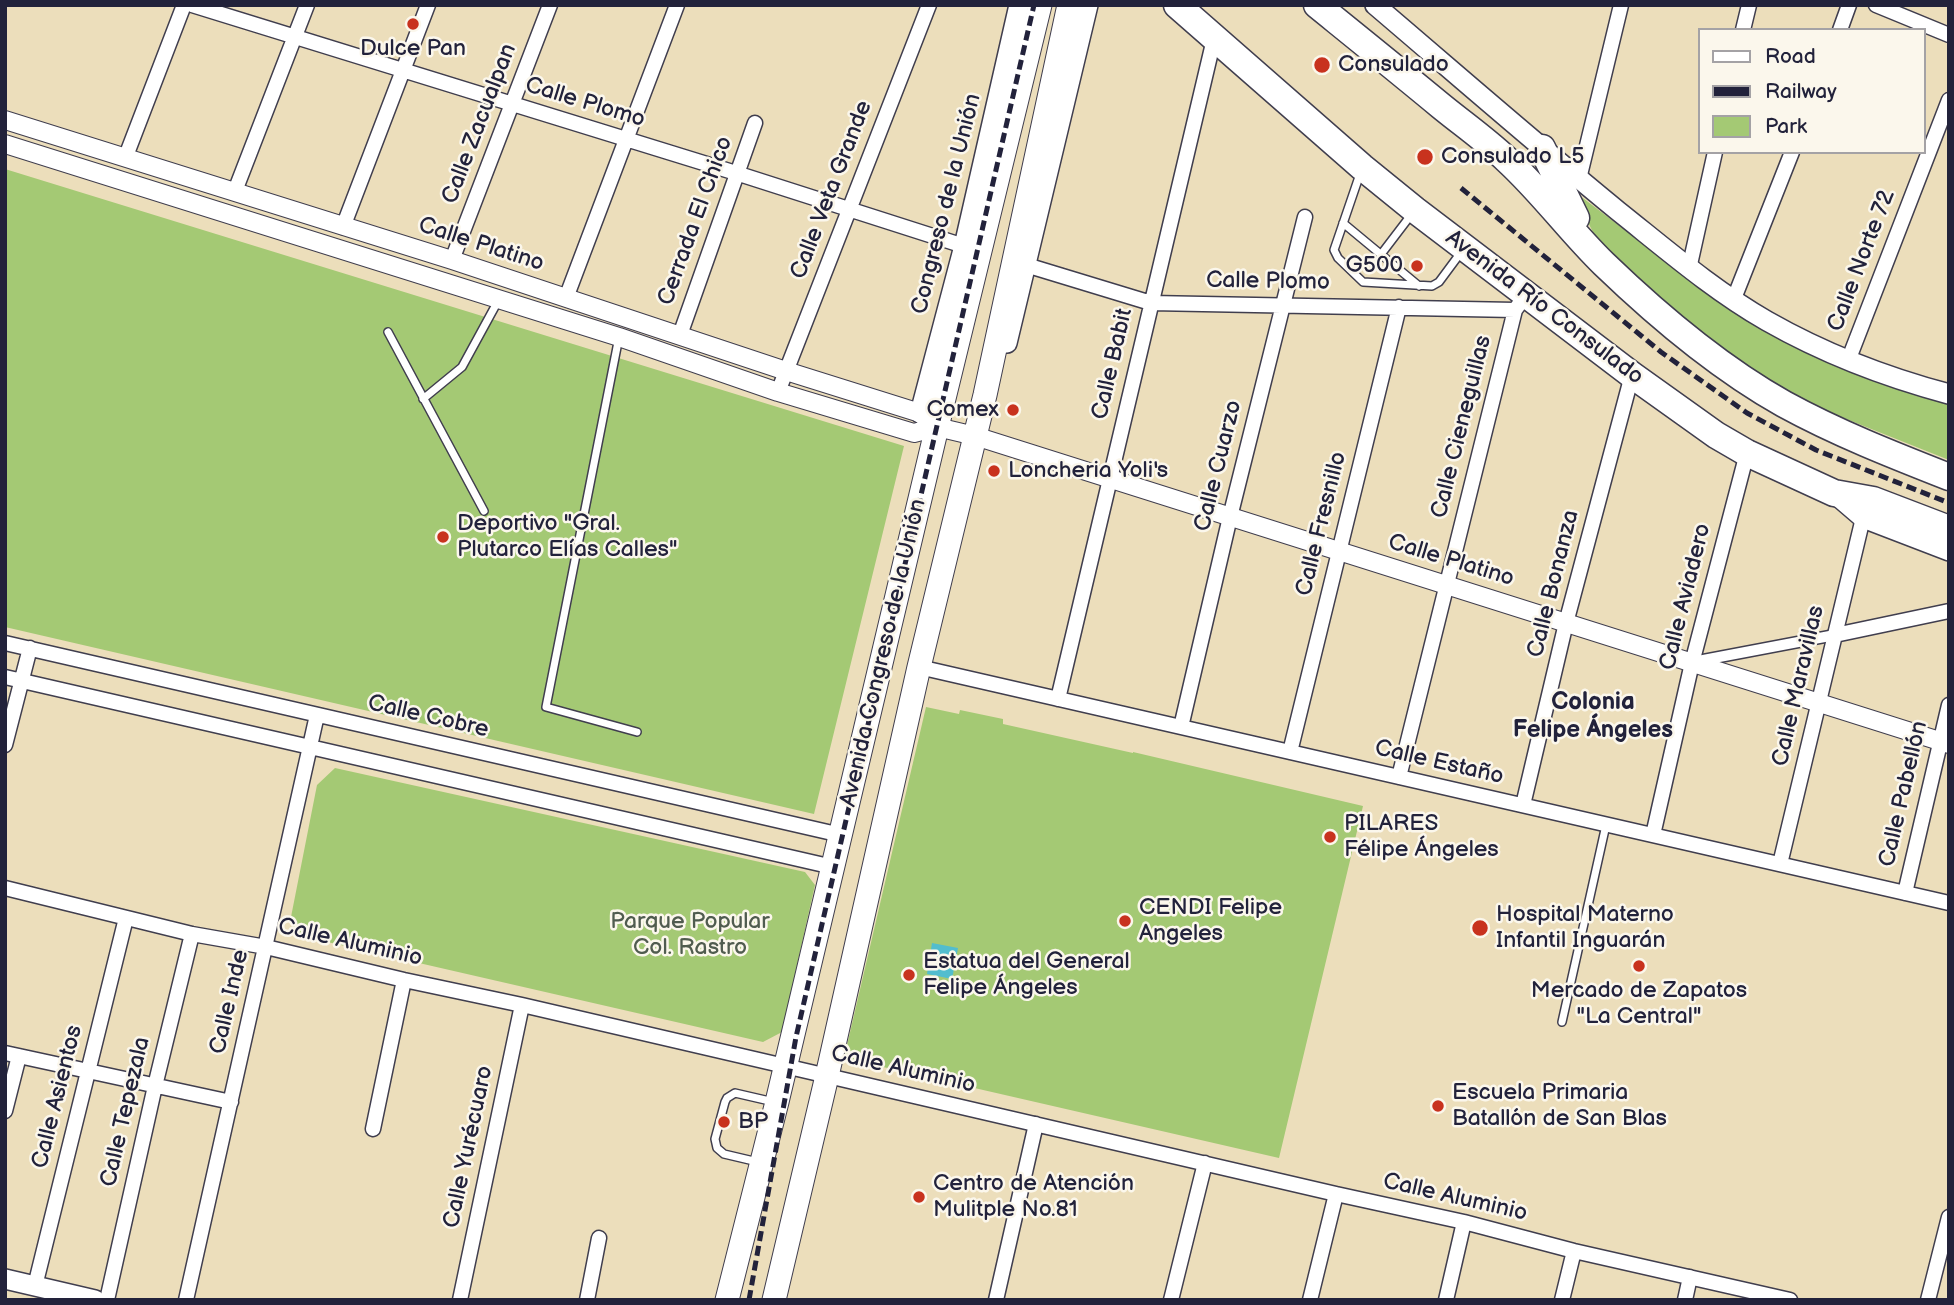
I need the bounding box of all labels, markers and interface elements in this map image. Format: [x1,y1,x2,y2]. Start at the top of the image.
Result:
marker: Dulce Pan [405,16,421,32]
legend [1699,28,1926,154]
place label: Dulce Pan [360,35,466,63]
street label: Calle Zacualpan [437,40,523,208]
text: Road [1765,44,1816,69]
place label: Consulado [1338,51,1449,79]
marker: Consulado [1312,55,1332,75]
street label: Calle Plomo [522,72,648,134]
text: Railway [1765,79,1837,104]
street label: Congreso de la Unión [906,91,988,317]
street label: Calle Veta Grande [785,97,879,283]
text: Park [1765,114,1807,139]
street label: Cerrada El Chico [653,133,739,309]
place label: Consulado L5 [1441,143,1584,171]
marker: Consulado L5 [1415,147,1435,167]
street label: Calle Norte 72 [1822,186,1902,336]
street label: Calle Platino [415,212,547,278]
street label: Avenida Río Consulado [1440,225,1648,391]
place label: G500 [1346,252,1403,280]
marker: G500 [1409,258,1425,274]
street label: Calle Plomo [1206,267,1330,297]
street label: Calle Babit [1087,306,1139,422]
street label: Calle Cieneguillas [1426,333,1498,521]
place label: Comex [926,396,999,424]
street label: Calle Cuarzo [1189,398,1249,534]
marker: Comex [1005,402,1021,418]
street label: Calle Fresnillo [1291,449,1353,599]
place label: Loncheria Yoli's [1008,457,1168,485]
marker: Loncheria Yoli's [986,463,1002,479]
street label: Avenida Congreso de la Unión [835,496,933,810]
street label: Calle Bonanza [1522,507,1586,661]
place label: Deportivo "Gral. Plutarco Elías Calles" [457,510,678,564]
street label: Calle Aviadero [1654,521,1718,673]
marker: Deportivo "Gral. Plutarco Elías Calles" [435,529,451,545]
street label: Calle Platino [1385,529,1517,593]
street label: Calle Maravillas [1767,603,1831,769]
district label: Colonia Felipe Ángeles [1513,689,1673,745]
street label: Calle Cobre [365,690,491,744]
street label: Calle Pabellón [1874,718,1934,870]
street label: Calle Estaño [1372,735,1506,791]
place label: PILARES Félipe Ángeles [1344,810,1499,864]
marker: PILARES Félipe Ángeles [1322,829,1338,845]
place label: CENDI Felipe Angeles [1139,894,1282,948]
place label: Hospital Materno Infantil Inguarán [1496,901,1674,955]
park label: Parque Popular Col. Rastro [610,908,770,962]
street label: Calle Aluminio [275,913,425,973]
marker: CENDI Felipe Angeles [1117,913,1133,929]
marker: Hospital Materno Infantil Inguarán [1470,918,1490,938]
street label: Calle Inde [205,947,255,1057]
place label: Estatua del General Felipe Ángeles [923,948,1130,1002]
marker: Mercado de Zapatos "La Central" [1631,958,1647,974]
marker: Estatua del General Felipe Ángeles [901,967,917,983]
place label: Mercado de Zapatos "La Central" [1531,977,1747,1031]
street label: Calle Asientos [27,1022,89,1172]
street label: Calle Tepezala [95,1034,157,1190]
street label: Calle Aluminio [828,1040,978,1100]
street label: Calle Yurécuaro [438,1063,500,1231]
place label: Escuela Primaria Batallón de San Blas [1452,1079,1667,1133]
marker: Escuela Primaria Batallón de San Blas [1430,1098,1446,1114]
place label: BP [738,1108,768,1136]
marker: BP [716,1114,732,1130]
street label: Calle Aluminio [1380,1168,1530,1228]
place label: Centro de Atención Mulitple No.81 [933,1170,1134,1224]
marker: Centro de Atención Mulitple No.81 [911,1189,927,1205]

